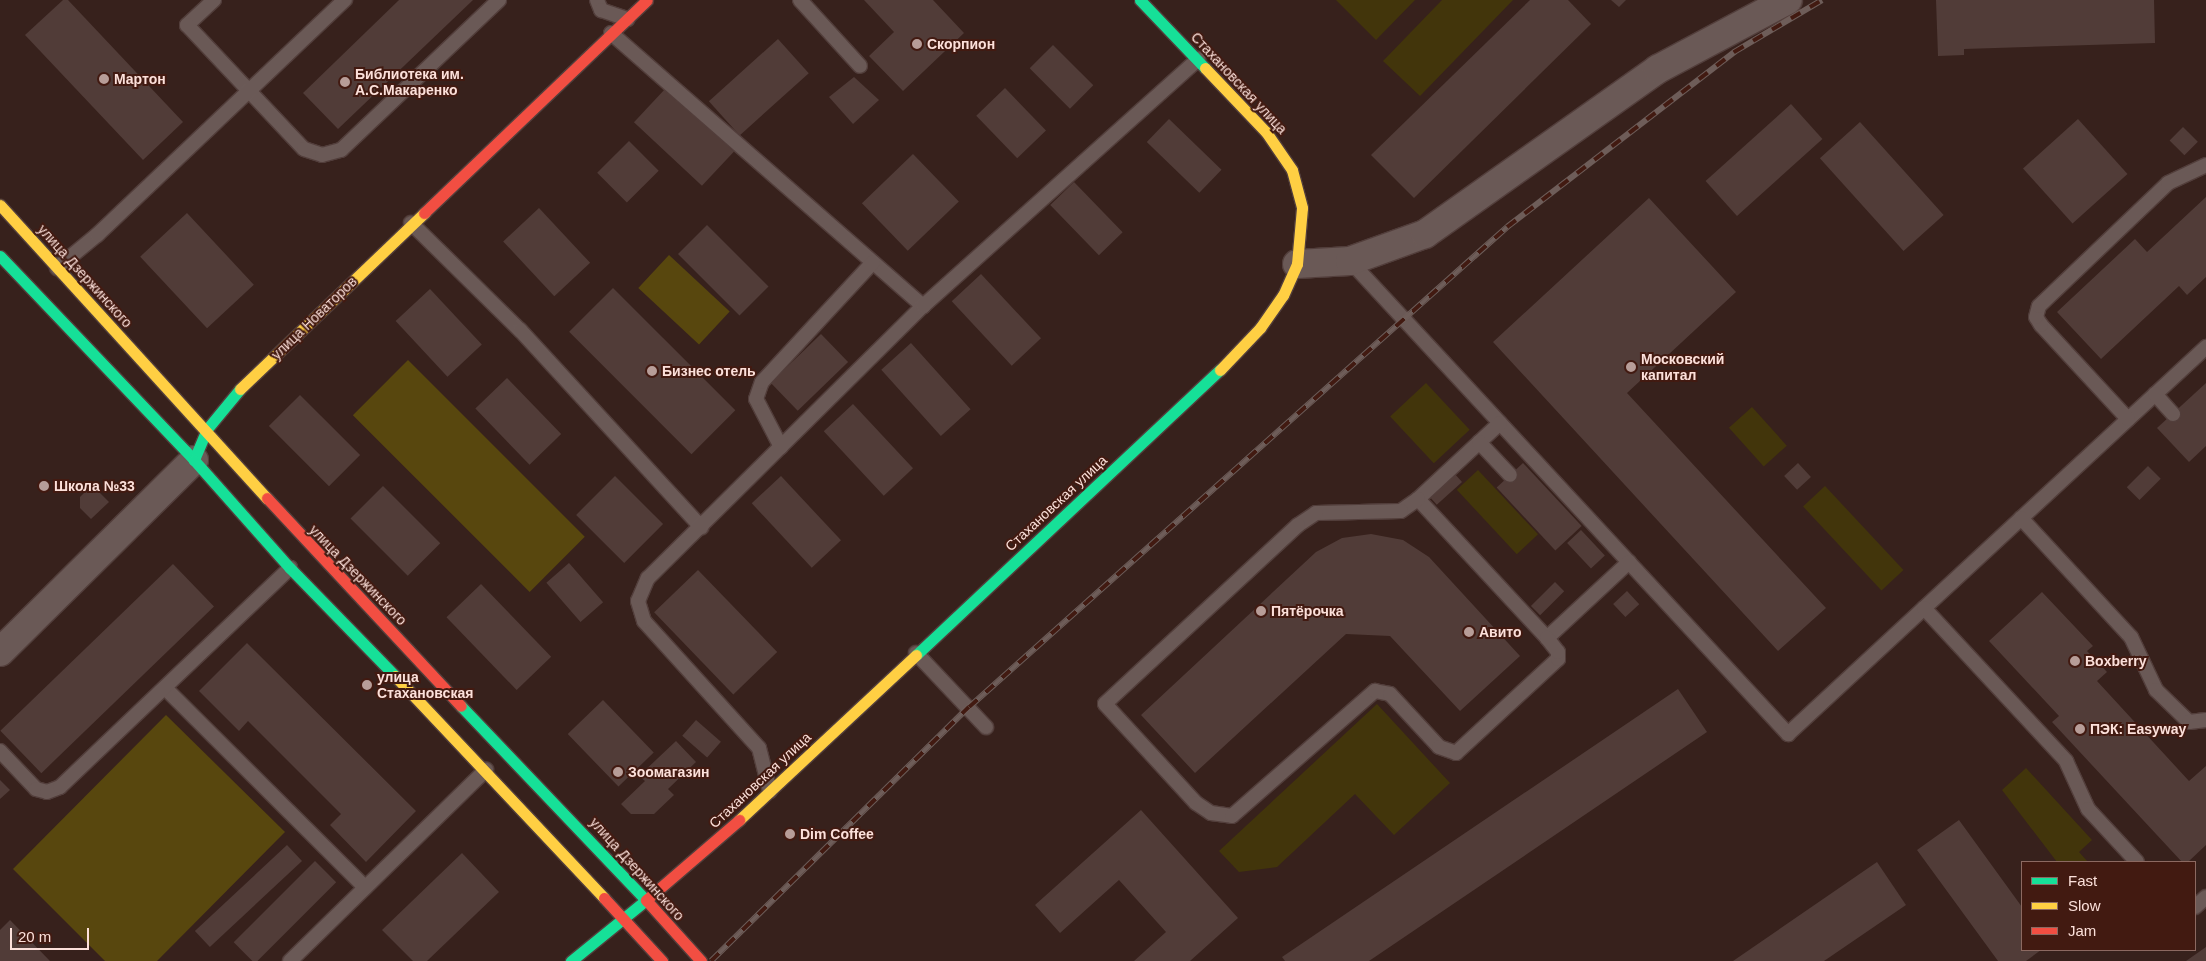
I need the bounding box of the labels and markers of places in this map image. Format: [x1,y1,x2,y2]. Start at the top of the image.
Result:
place label: Скорпион [927,36,995,52]
marker: Скорпион [911,38,923,50]
place label: Библиотека им. А.С.Макаренко [355,66,464,98]
place label: Мартон [114,71,166,87]
marker: Мартон [98,73,110,85]
marker: Библиотека им. А.С.Макаренко [339,76,351,88]
place label: Московский капитал [1641,351,1724,384]
marker: Московский капитал [1625,361,1637,373]
place label: Бизнес отель [662,363,756,379]
marker: Бизнес отель [646,365,658,377]
place label: Школа №33 [54,478,135,494]
marker: Школа №33 [38,480,50,492]
place label: Пятёрочка [1271,603,1344,619]
marker: Пятёрочка [1255,605,1267,617]
place label: Авито [1479,624,1522,640]
marker: Авито [1463,626,1475,638]
place label: Boxberry [2085,653,2146,669]
marker: Boxberry [2069,655,2081,667]
place label: улица Стахановская [377,669,473,702]
marker: улица Стахановская [361,679,373,691]
place label: ПЭК: Easyway [2090,721,2186,737]
marker: ПЭК: Easyway [2074,723,2086,735]
place label: Зоомагазин [628,764,709,780]
marker: Зоомагазин [612,766,624,778]
place label: Dim Coffee [800,826,874,842]
marker: Dim Coffee [784,828,796,840]

